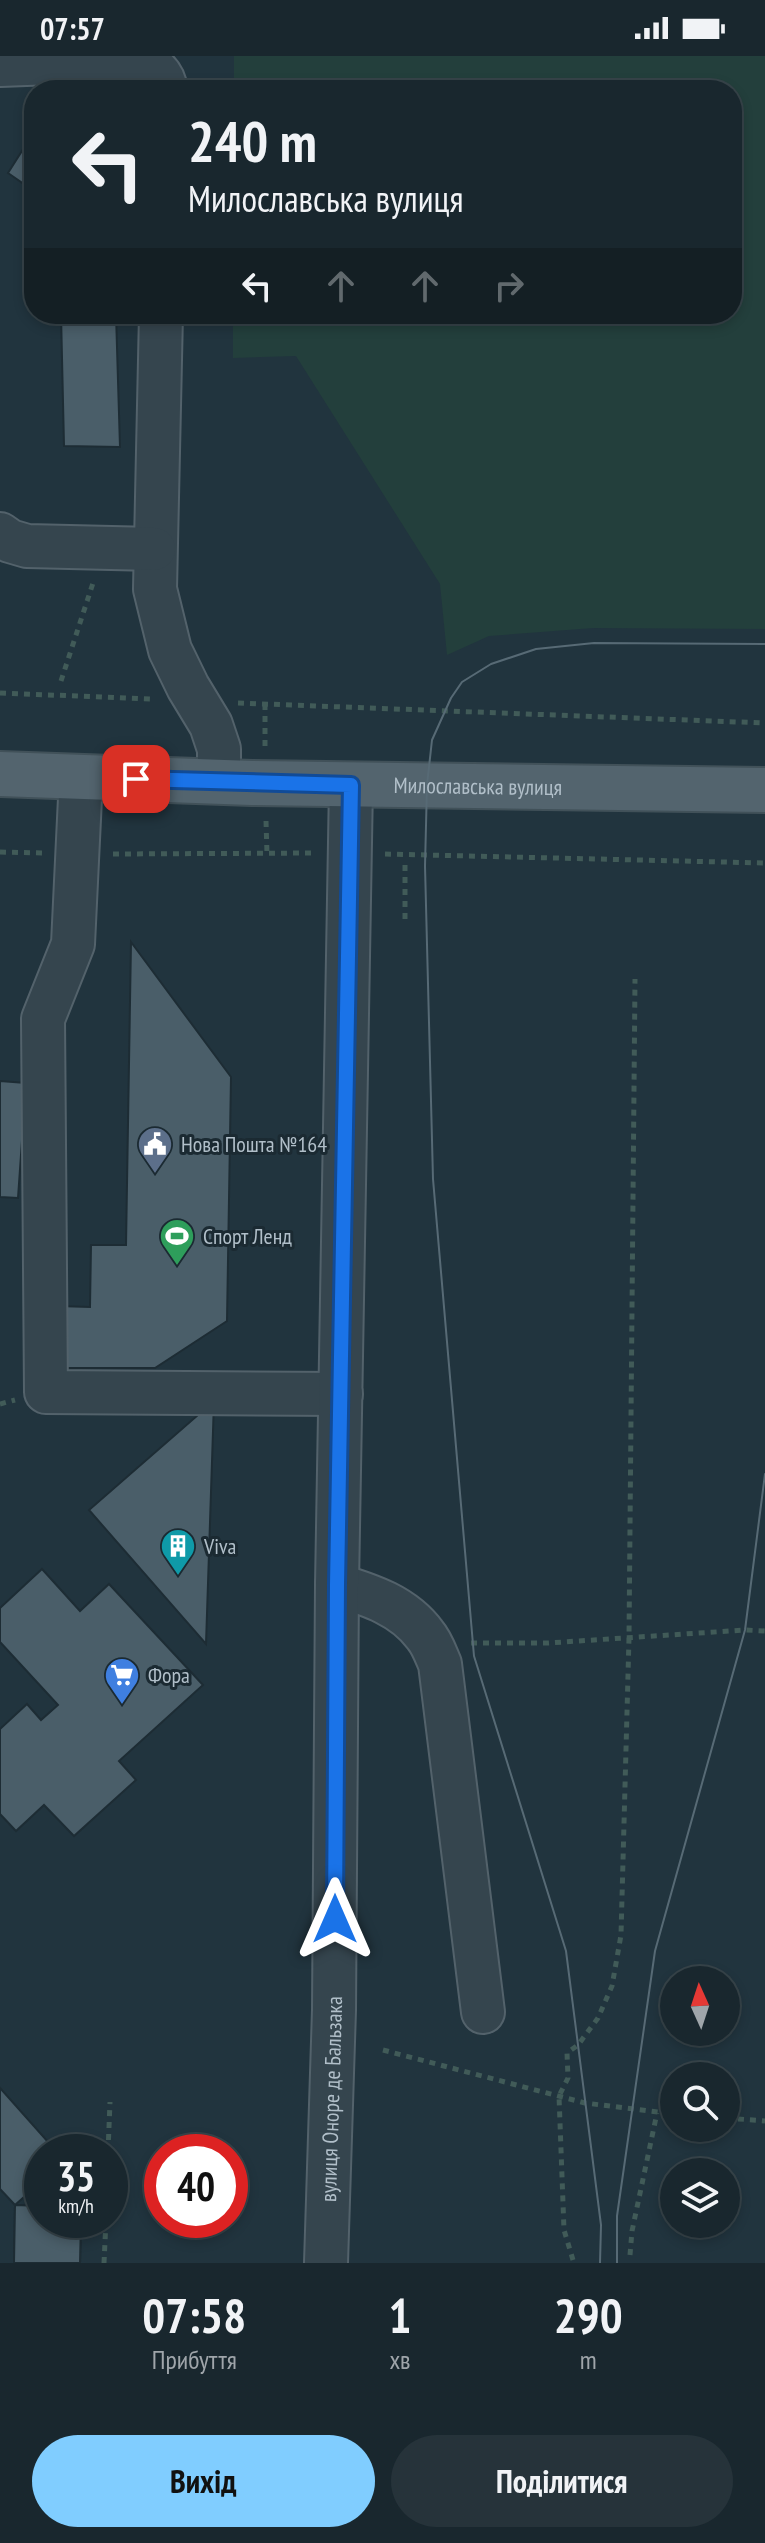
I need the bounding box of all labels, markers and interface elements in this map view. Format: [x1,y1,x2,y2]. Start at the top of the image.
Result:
text: 07:57 [40,9,105,48]
text: 240 m [188,105,317,177]
icon: left [56,112,160,216]
text: Милославська вулиця [188,175,463,222]
icon: left [235,264,279,308]
icon: ahead [319,264,363,308]
icon: ahead [403,264,447,308]
icon: right [487,264,531,308]
pin [102,745,170,813]
icon: arrive [114,757,158,801]
street label: Милославська вулиця [393,771,562,801]
public building icon: Нова Пошта №164 [136,1125,174,1175]
place label: Нова Пошта №164 [181,1130,327,1158]
sports icon: Спорт Ленд [158,1217,196,1267]
place label: Спорт Ленд [203,1222,292,1250]
building icon: Viva [159,1527,197,1577]
place label: Viva [203,1532,236,1560]
supermarket icon: Фора [103,1656,141,1706]
place label: Фора [148,1661,190,1689]
position arrow [293,1877,377,1961]
north arrow [660,1966,740,2046]
map controls [660,1966,740,2238]
street label: вулиця Оноре де Бальзака [314,1996,348,2203]
button: search [660,2062,740,2142]
speed limit sign: 40 [144,2134,248,2238]
text: 35 [57,2150,95,2202]
button: layers [660,2158,740,2238]
text: km/h [58,2193,94,2219]
text: 07:58 [142,2284,246,2346]
text: 1 [389,2284,411,2346]
text: 290 [554,2284,623,2346]
text: Прибуття [152,2343,237,2376]
text: хв [389,2343,411,2376]
text: m [580,2343,597,2376]
button: Вихід [32,2435,375,2527]
button: Поділитися [391,2435,733,2527]

